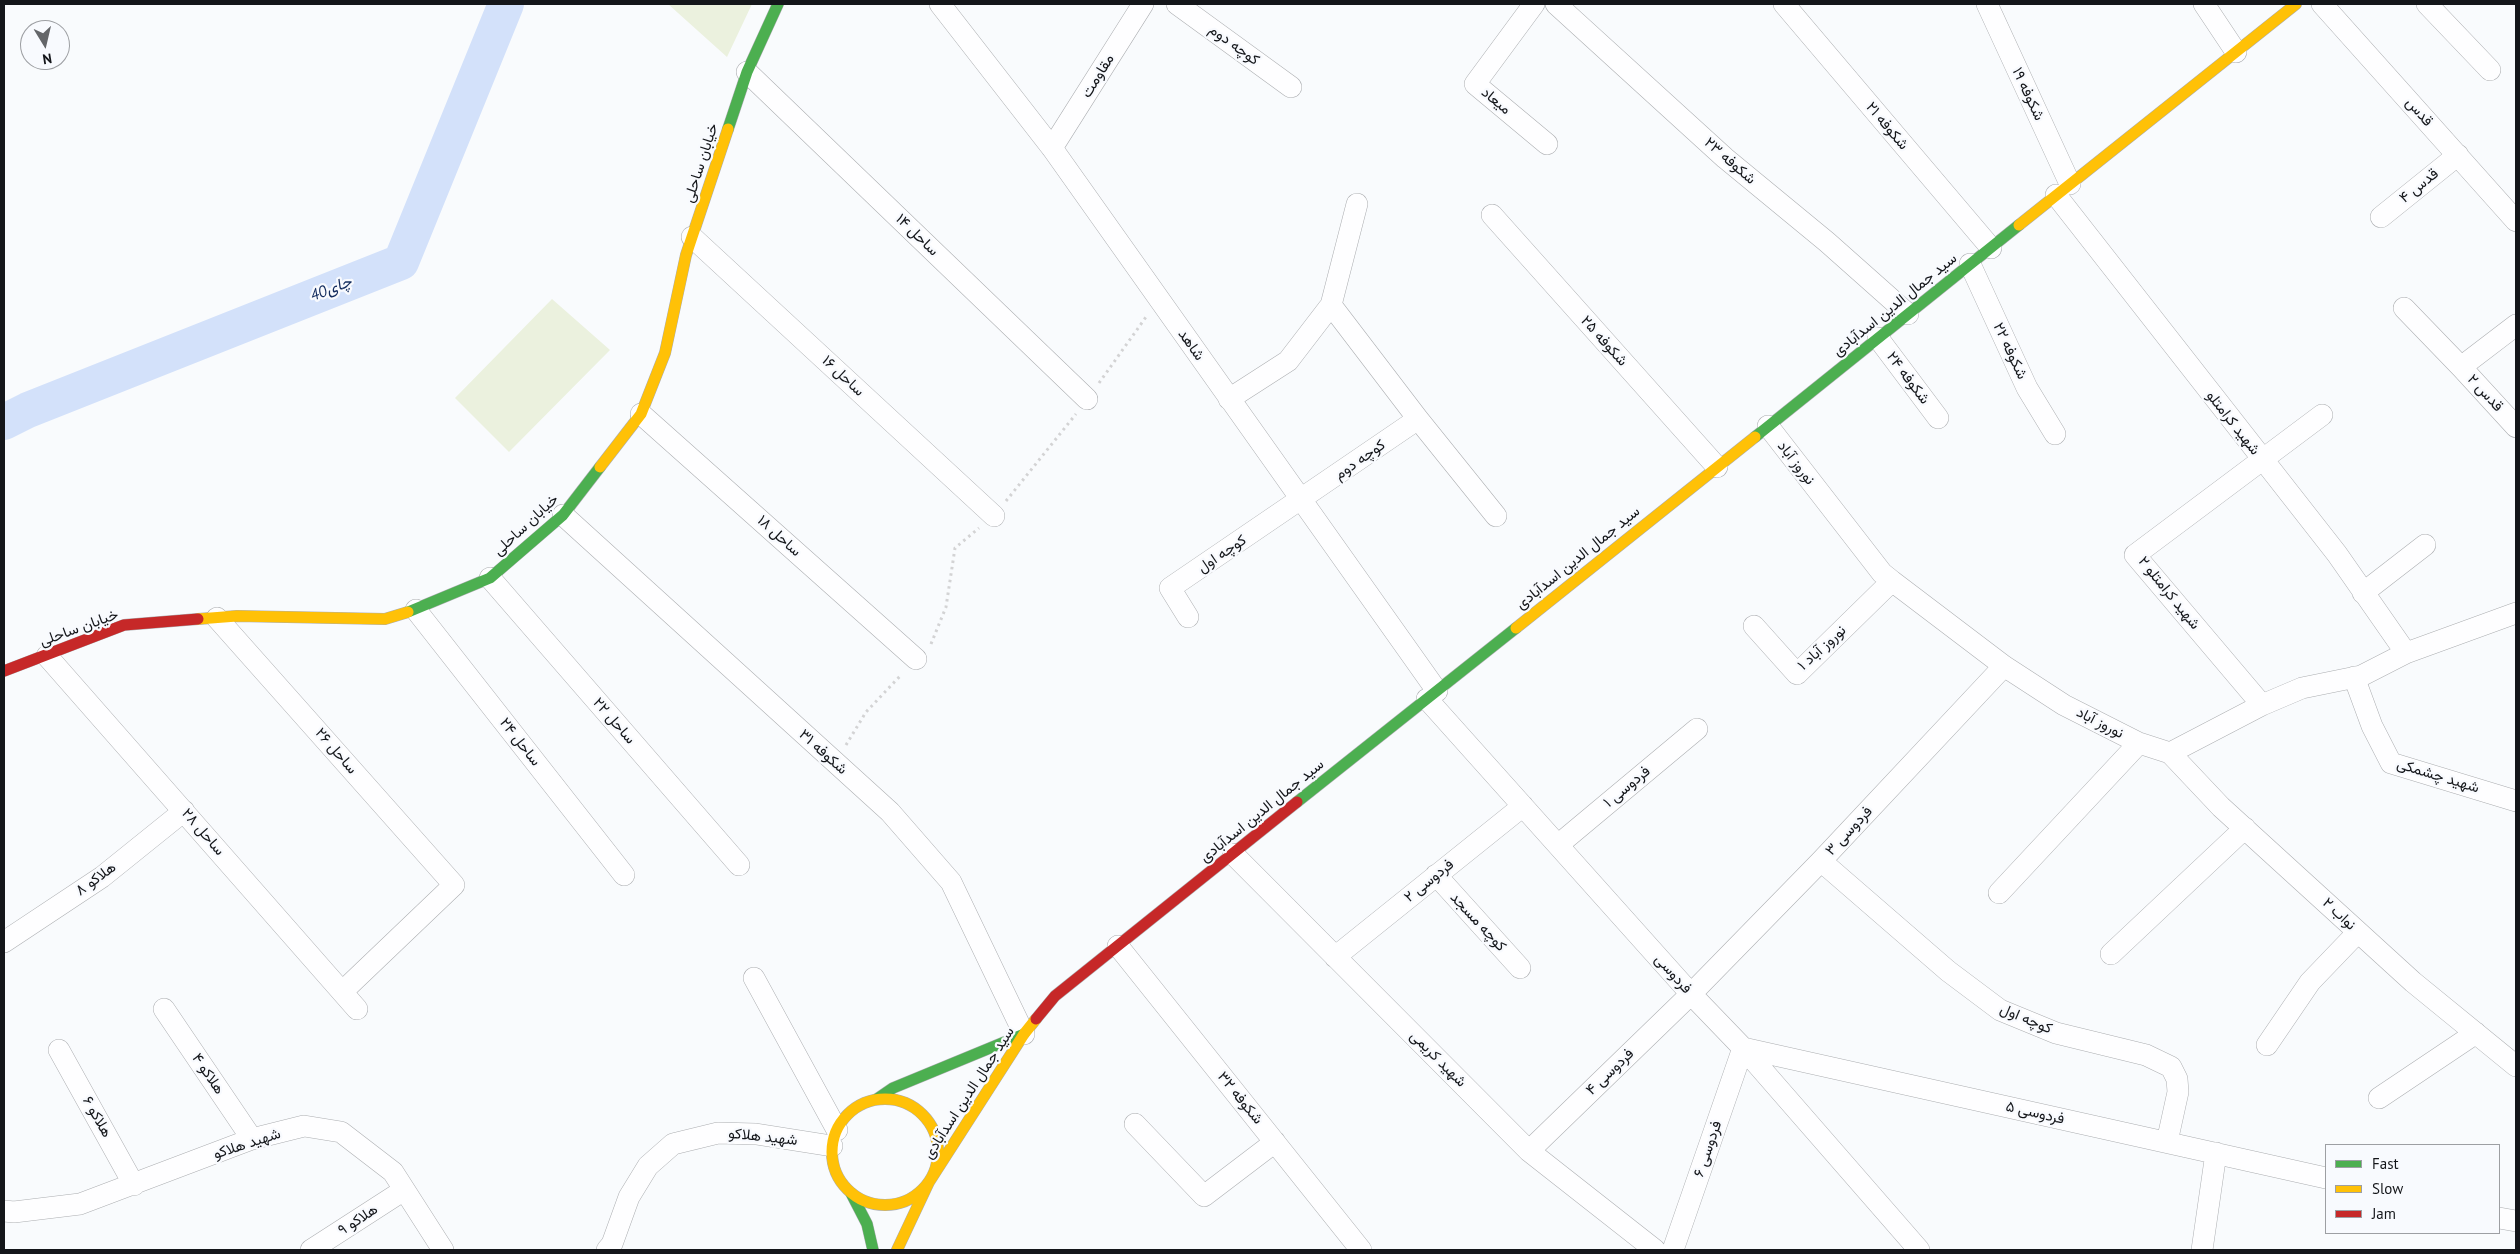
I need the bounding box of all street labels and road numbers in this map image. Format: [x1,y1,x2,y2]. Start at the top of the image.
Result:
street label: کوچه دوم [1205,21,1263,69]
street label: مقاومت [1078,51,1118,101]
street label: شکوفه ۱۹ [2008,65,2048,123]
street label: میعاد [1478,83,1514,119]
street label: قدس [2401,94,2437,130]
street label: شکوفه ۲۱ [1862,98,1912,154]
street label: خیابان ساحلی [680,121,722,205]
street label: شکوفه ۲۳ [1700,134,1760,188]
street label: قدس ۴ [2396,165,2442,207]
street label: ساحل ۱۴ [892,210,942,260]
street label: سید جمال الدین اسدآبادی [1829,250,1961,360]
street label: شکوفه ۲۵ [1577,312,1631,370]
street label: شکوفه ۲۲ [1989,320,2031,382]
street label: شاهد [1174,326,1208,364]
street label: شکوفه ۲۴ [1882,348,1934,408]
street label: ساحل ۱۶ [818,352,868,400]
street label: قدس ۲ [2463,371,2507,415]
street label: شهید کرامتلو [2202,387,2264,459]
street label: کوچه دوم [1331,436,1389,484]
street label: نوروز آباد [1773,437,1819,489]
street label: خیابان ساحلی [490,490,562,560]
street label: سید جمال الدین اسدآبادی [1512,503,1644,613]
street label: ساحل ۱۸ [753,512,805,560]
street label: کوچه اول [1194,531,1250,577]
street label: شهید کرامتلو ۲ [2134,553,2204,633]
street label: خیابان ساحلی [37,605,121,651]
street label: نوروز آباد ۱ [1794,622,1850,674]
street label: ساحل ۲۲ [589,694,639,748]
street label: نوروز آباد [2073,703,2127,743]
street label: ساحل ۲۴ [496,714,544,770]
street label: ساحل ۲۶ [311,724,361,778]
street label: شکوفه ۳۱ [795,726,851,778]
street label: شهید چشمکی [2395,755,2481,797]
street label: سید جمال الدین اسدآبادی [1196,756,1328,866]
street label: فردوسی ۱ [1600,762,1654,812]
street label: فردوسی ۳ [1822,803,1876,859]
street label: ساحل ۲۸ [178,805,228,859]
street label: فردوسی ۲ [1401,856,1457,906]
street label: هلاکو ۸ [72,858,120,900]
street label: کوچه مسجد [1446,889,1510,955]
street label: نواب ۲ [2318,894,2360,934]
street label: فردوسی [1651,951,1695,997]
street label: کوچه اول [1997,1000,2055,1038]
street label: سید جمال الدین اسدآبادی [919,1023,1019,1163]
street label: شهید کریمی [1406,1027,1470,1091]
street label: فردوسی ۴ [1582,1045,1638,1099]
street label: هلاکو ۴ [188,1050,228,1098]
street label: شکوفه ۳۲ [1213,1068,1267,1128]
street label: هلاکو ۶ [78,1093,116,1141]
street label: فردوسی ۵ [2004,1098,2066,1128]
street label: فردوسی ۶ [1690,1119,1726,1179]
street label: شهید هلاکو [727,1124,799,1150]
street label: شهید هلاکو [211,1125,283,1163]
street label: هلاکو ۹ [335,1200,381,1240]

